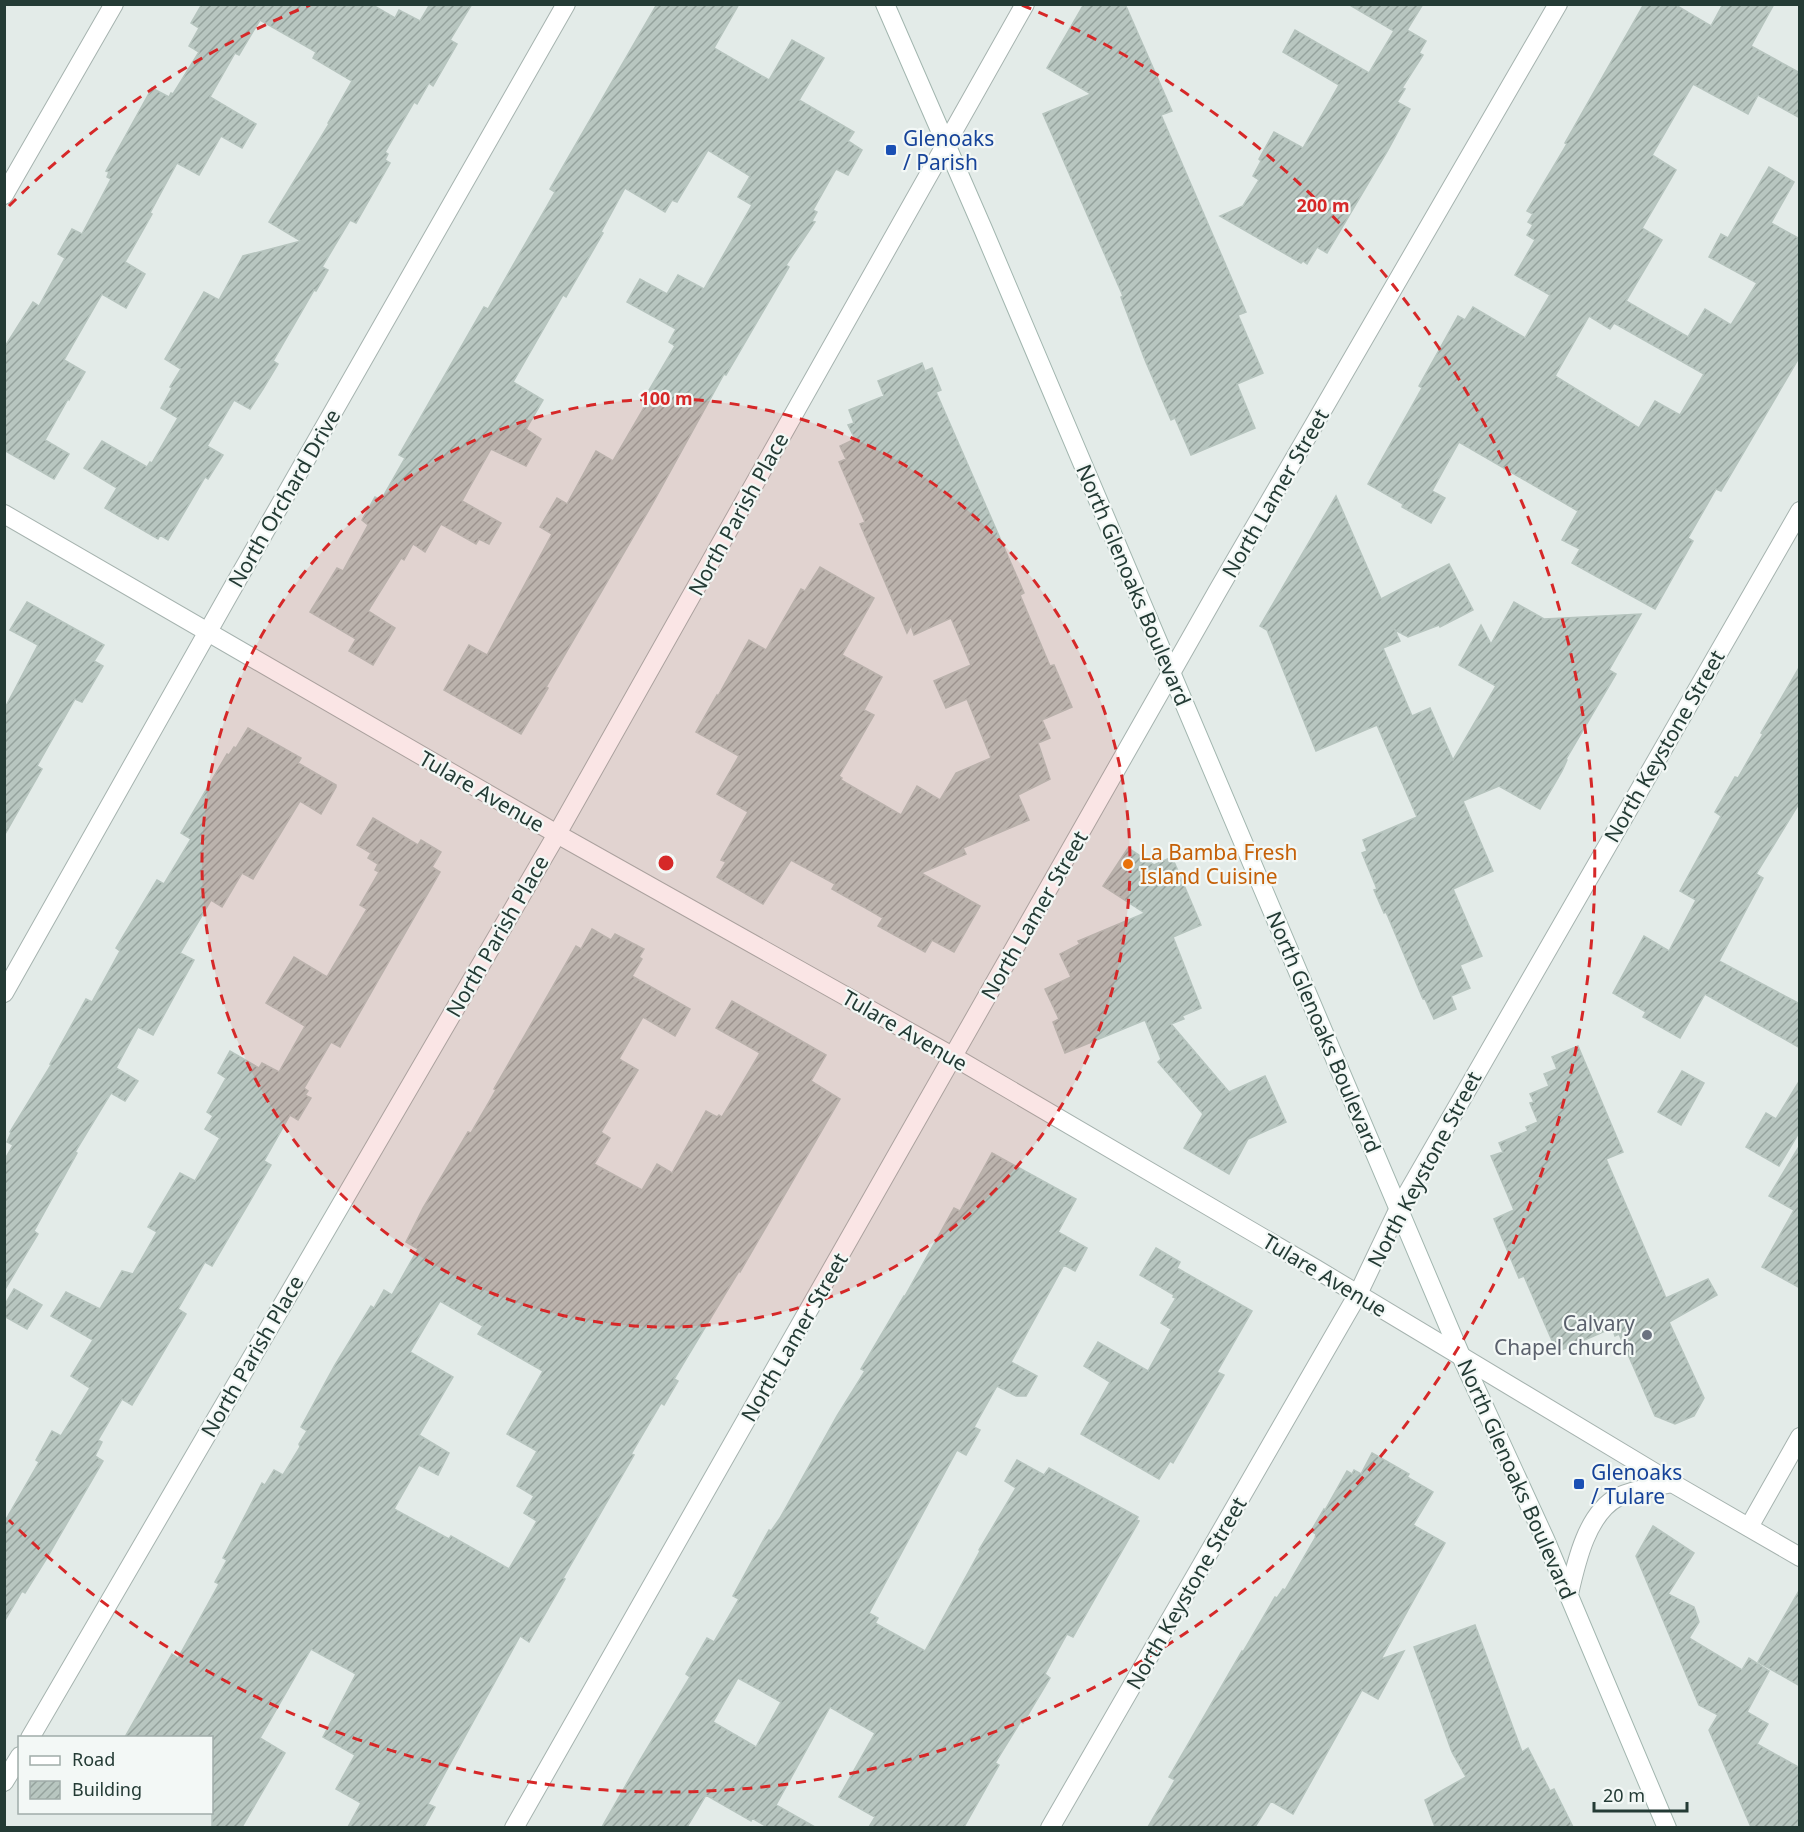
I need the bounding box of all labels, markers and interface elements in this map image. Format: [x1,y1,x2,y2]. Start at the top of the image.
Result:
place label: Glenoaks / Parish [903,124,994,176]
marker: Glenoaks / Parish [884,143,898,157]
text: 200 m [1296,193,1350,217]
text: 100 m [639,386,693,410]
street label: North Lamer Street [1215,403,1335,582]
street label: North Orchard Drive [222,404,346,592]
street label: North Parish Place [682,428,794,600]
street label: North Glenoaks Boulevard [1070,460,1198,710]
street label: North Keystone Street [1597,644,1731,847]
street label: Tulare Avenue [414,744,550,838]
street label: North Lamer Street [974,825,1094,1004]
place label: La Bamba Fresh Island Cuisine [1140,838,1298,890]
street label: North Parish Place [439,850,555,1022]
centre of rings [656,853,676,873]
marker: La Bamba Fresh Island Cuisine [1121,857,1135,871]
street label: North Glenoaks Boulevard [1260,907,1388,1157]
street label: Tulare Avenue [837,983,973,1077]
street label: North Keystone Street [1361,1066,1488,1272]
street label: Tulare Avenue [1258,1227,1392,1323]
street label: North Lamer Street [734,1247,854,1426]
street label: North Parish Place [194,1270,310,1442]
place label: Calvary Chapel church [1494,1309,1635,1361]
marker: Calvary Chapel church [1640,1328,1654,1342]
street label: North Glenoaks Boulevard [1451,1355,1583,1603]
place label: Glenoaks / Tulare [1591,1458,1682,1510]
marker: Glenoaks / Tulare [1572,1477,1586,1491]
street label: North Keystone Street [1119,1491,1253,1694]
legend [18,1736,213,1814]
text: Road [72,1747,115,1771]
scale bar [1594,1775,1687,1813]
text: Building [72,1777,142,1801]
text: 20 m [1603,1783,1645,1807]

